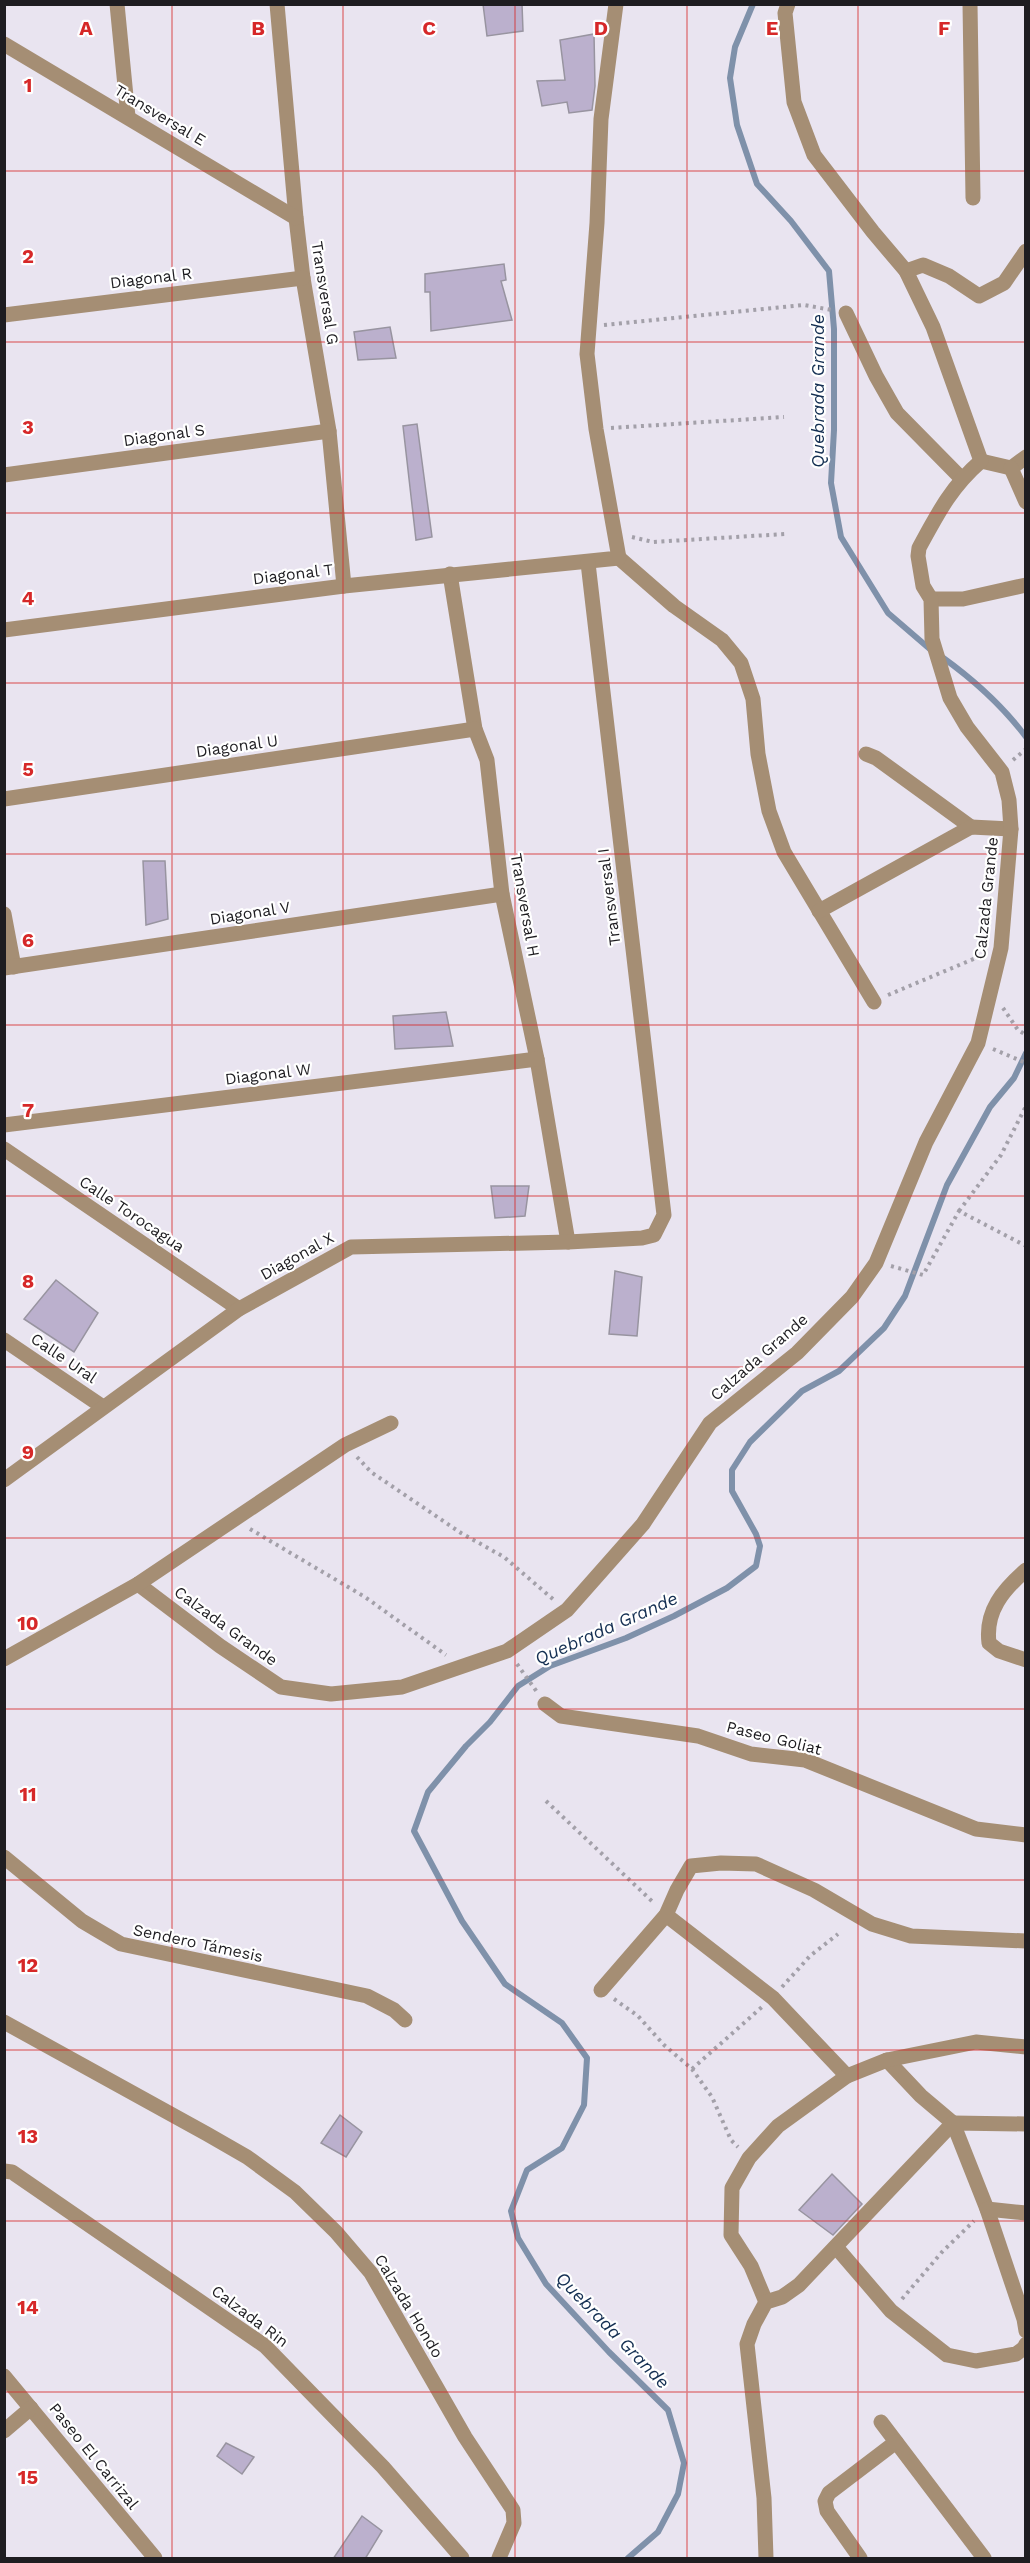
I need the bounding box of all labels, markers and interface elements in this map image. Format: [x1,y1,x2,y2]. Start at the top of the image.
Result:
text: A [79,16,93,40]
text: B [251,16,265,40]
text: C [422,16,436,40]
text: D [594,16,608,40]
text: E [766,16,778,40]
text: F [938,16,950,40]
text: 1 [24,73,32,97]
street label: Transversal E [111,80,209,150]
street label: Transversal G [307,240,343,346]
text: 2 [22,244,34,268]
street label: Diagonal R [109,264,193,292]
water label: Quebrada Grande [807,314,828,468]
text: 3 [22,415,34,439]
street label: Diagonal S [122,420,206,450]
street label: Diagonal T [252,560,335,588]
text: 4 [22,586,35,610]
street label: Diagonal U [195,731,279,761]
text: 5 [22,757,34,781]
street label: Calzada Grande [970,836,1002,960]
street label: Transversal I [594,847,624,947]
street label: Transversal H [507,852,543,958]
street label: Diagonal V [208,897,292,929]
text: 6 [22,928,34,952]
street label: Diagonal W [224,1059,312,1089]
text: 7 [22,1098,34,1122]
street label: Calle Torocagua [76,1172,188,1256]
street label: Diagonal X [257,1228,337,1284]
text: 8 [22,1269,34,1293]
street label: Calzada Grande [706,1310,812,1404]
street label: Calle Ural [27,1329,101,1387]
text: 9 [22,1440,34,1464]
street label: Calzada Grande [171,1582,281,1670]
water label: Quebrada Grande [531,1587,681,1669]
text: 10 [17,1611,39,1635]
street label: Paseo Goliat [724,1717,824,1759]
text: 11 [19,1782,37,1806]
street label: Sendero Támesis [131,1920,265,1966]
text: 12 [18,1953,38,1977]
text: 13 [18,2124,38,2148]
street label: Calzada Hondo [371,2251,447,2361]
water label: Quebrada Grande [552,2267,674,2393]
street label: Calzada Rin [208,2281,292,2351]
text: 14 [17,2295,39,2319]
street label: Paseo El Carrizal [45,2399,143,2513]
text: 15 [18,2465,38,2489]

